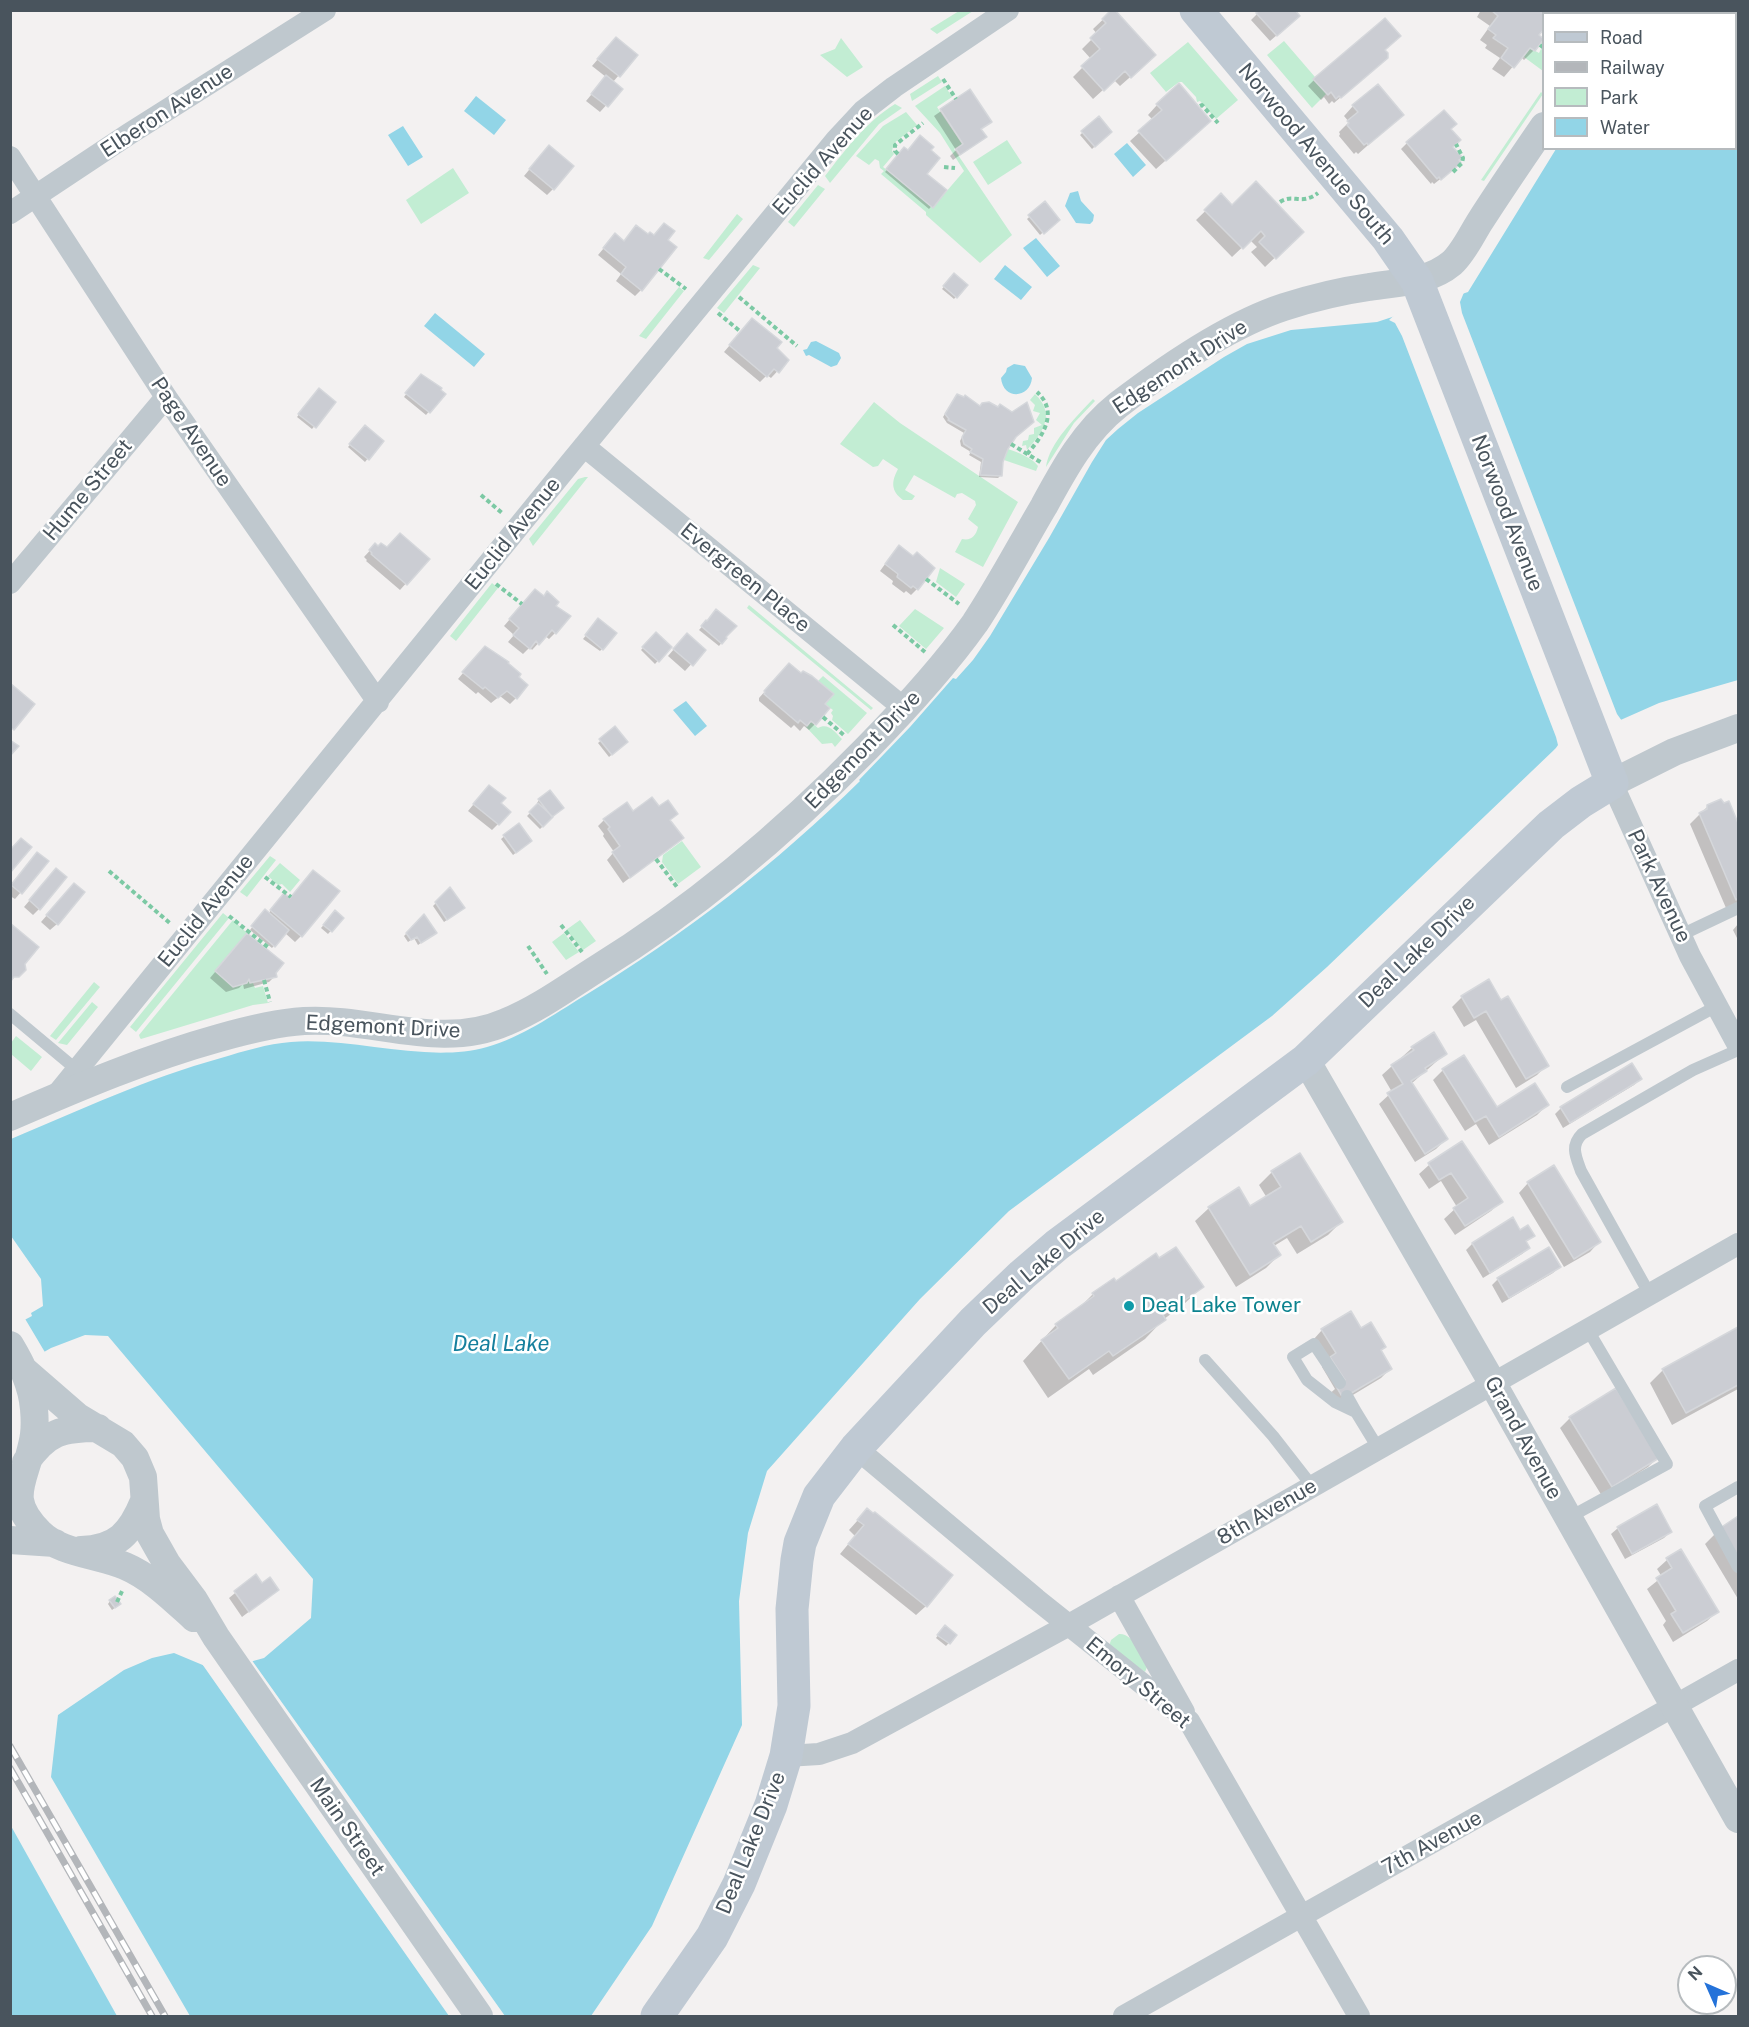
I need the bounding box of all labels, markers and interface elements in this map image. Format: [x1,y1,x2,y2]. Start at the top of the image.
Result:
legend [1542,12,1737,150]
text: Road [1600,27,1643,48]
text: Railway [1600,57,1665,78]
street label: Norwood Avenue South [1233,58,1399,250]
street label: Elberon Avenue [96,59,238,163]
text: Park [1600,87,1638,108]
street label: Euclid Avenue [768,101,878,221]
text: Water [1600,117,1650,138]
street label: Edgemont Drive [1108,314,1252,420]
street label: Page Avenue [145,372,237,492]
street label: Norwood Avenue [1466,431,1548,595]
street label: Hume Street [38,434,138,546]
street label: Euclid Avenue [460,473,566,595]
street label: Evergreen Place [675,518,815,638]
street label: Edgemont Drive [800,685,926,815]
street label: Park Avenue [1622,825,1696,947]
street label: Euclid Avenue [153,850,259,972]
street label: Deal Lake Drive [1354,890,1480,1014]
street label: Edgemont Drive [305,1010,461,1044]
street label: Deal Lake Drive [978,1204,1110,1320]
place label: Deal Lake Tower [1141,1293,1301,1319]
marker: Deal Lake Tower [1122,1299,1136,1313]
water label: Deal Lake [452,1331,550,1357]
street label: Grand Avenue [1479,1372,1567,1504]
street label: 8th Avenue [1213,1473,1321,1551]
street label: Emory Street [1081,1632,1195,1734]
street label: Deal Lake Drive [711,1768,791,1918]
street label: Main Street [304,1773,390,1881]
street label: 7th Avenue [1378,1805,1486,1881]
north arrow [1677,1955,1737,2015]
text: N [1684,1962,1706,1984]

